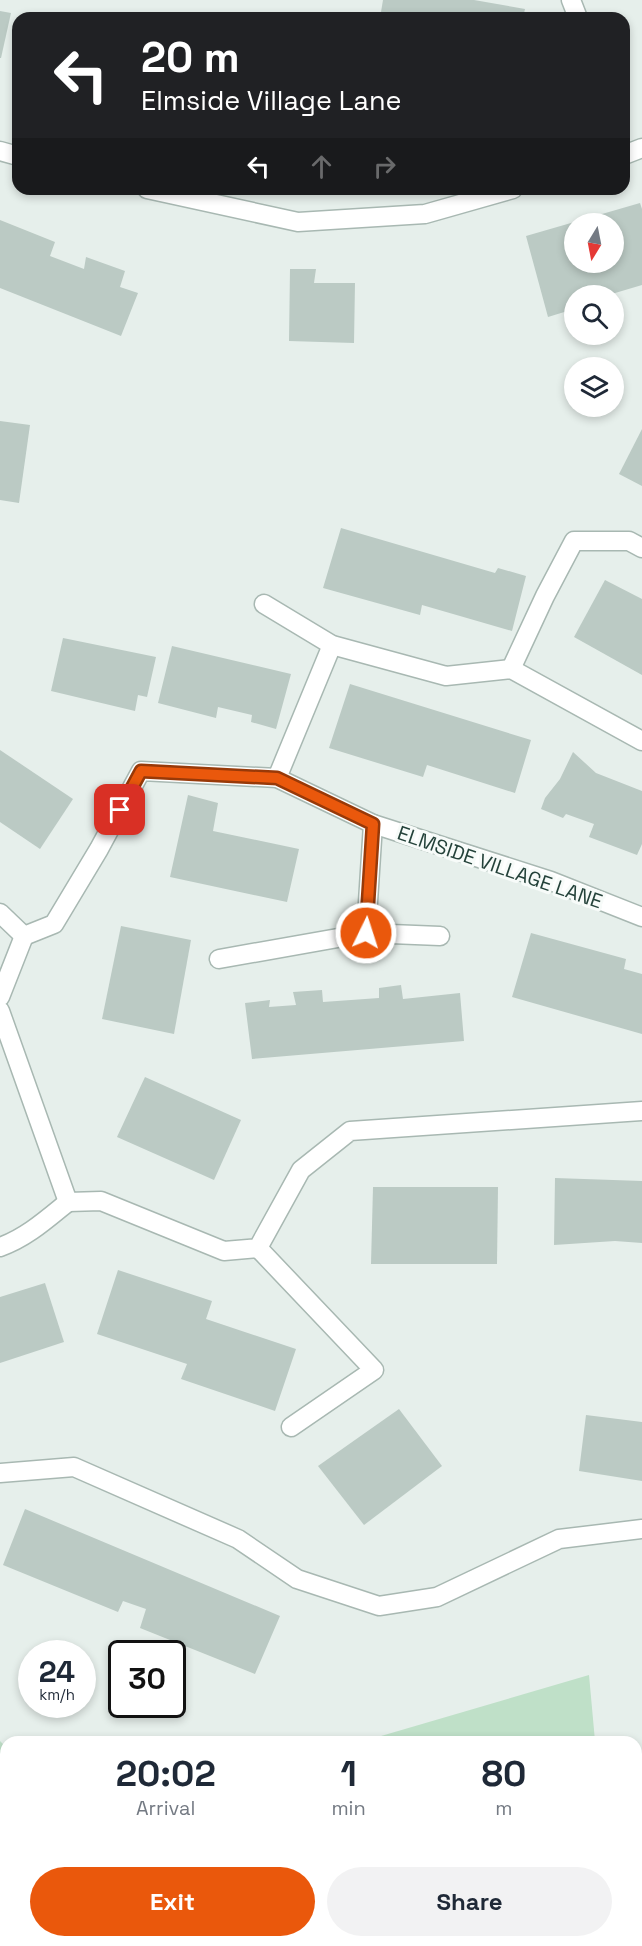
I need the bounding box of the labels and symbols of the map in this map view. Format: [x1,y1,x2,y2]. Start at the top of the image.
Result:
north arrow [564,213,624,273]
pin [94,784,145,835]
street label: ELMSIDE VILLAGE LANE [394,820,606,914]
position arrow [334,901,398,965]
speed limit sign: 30 [108,1640,186,1718]

